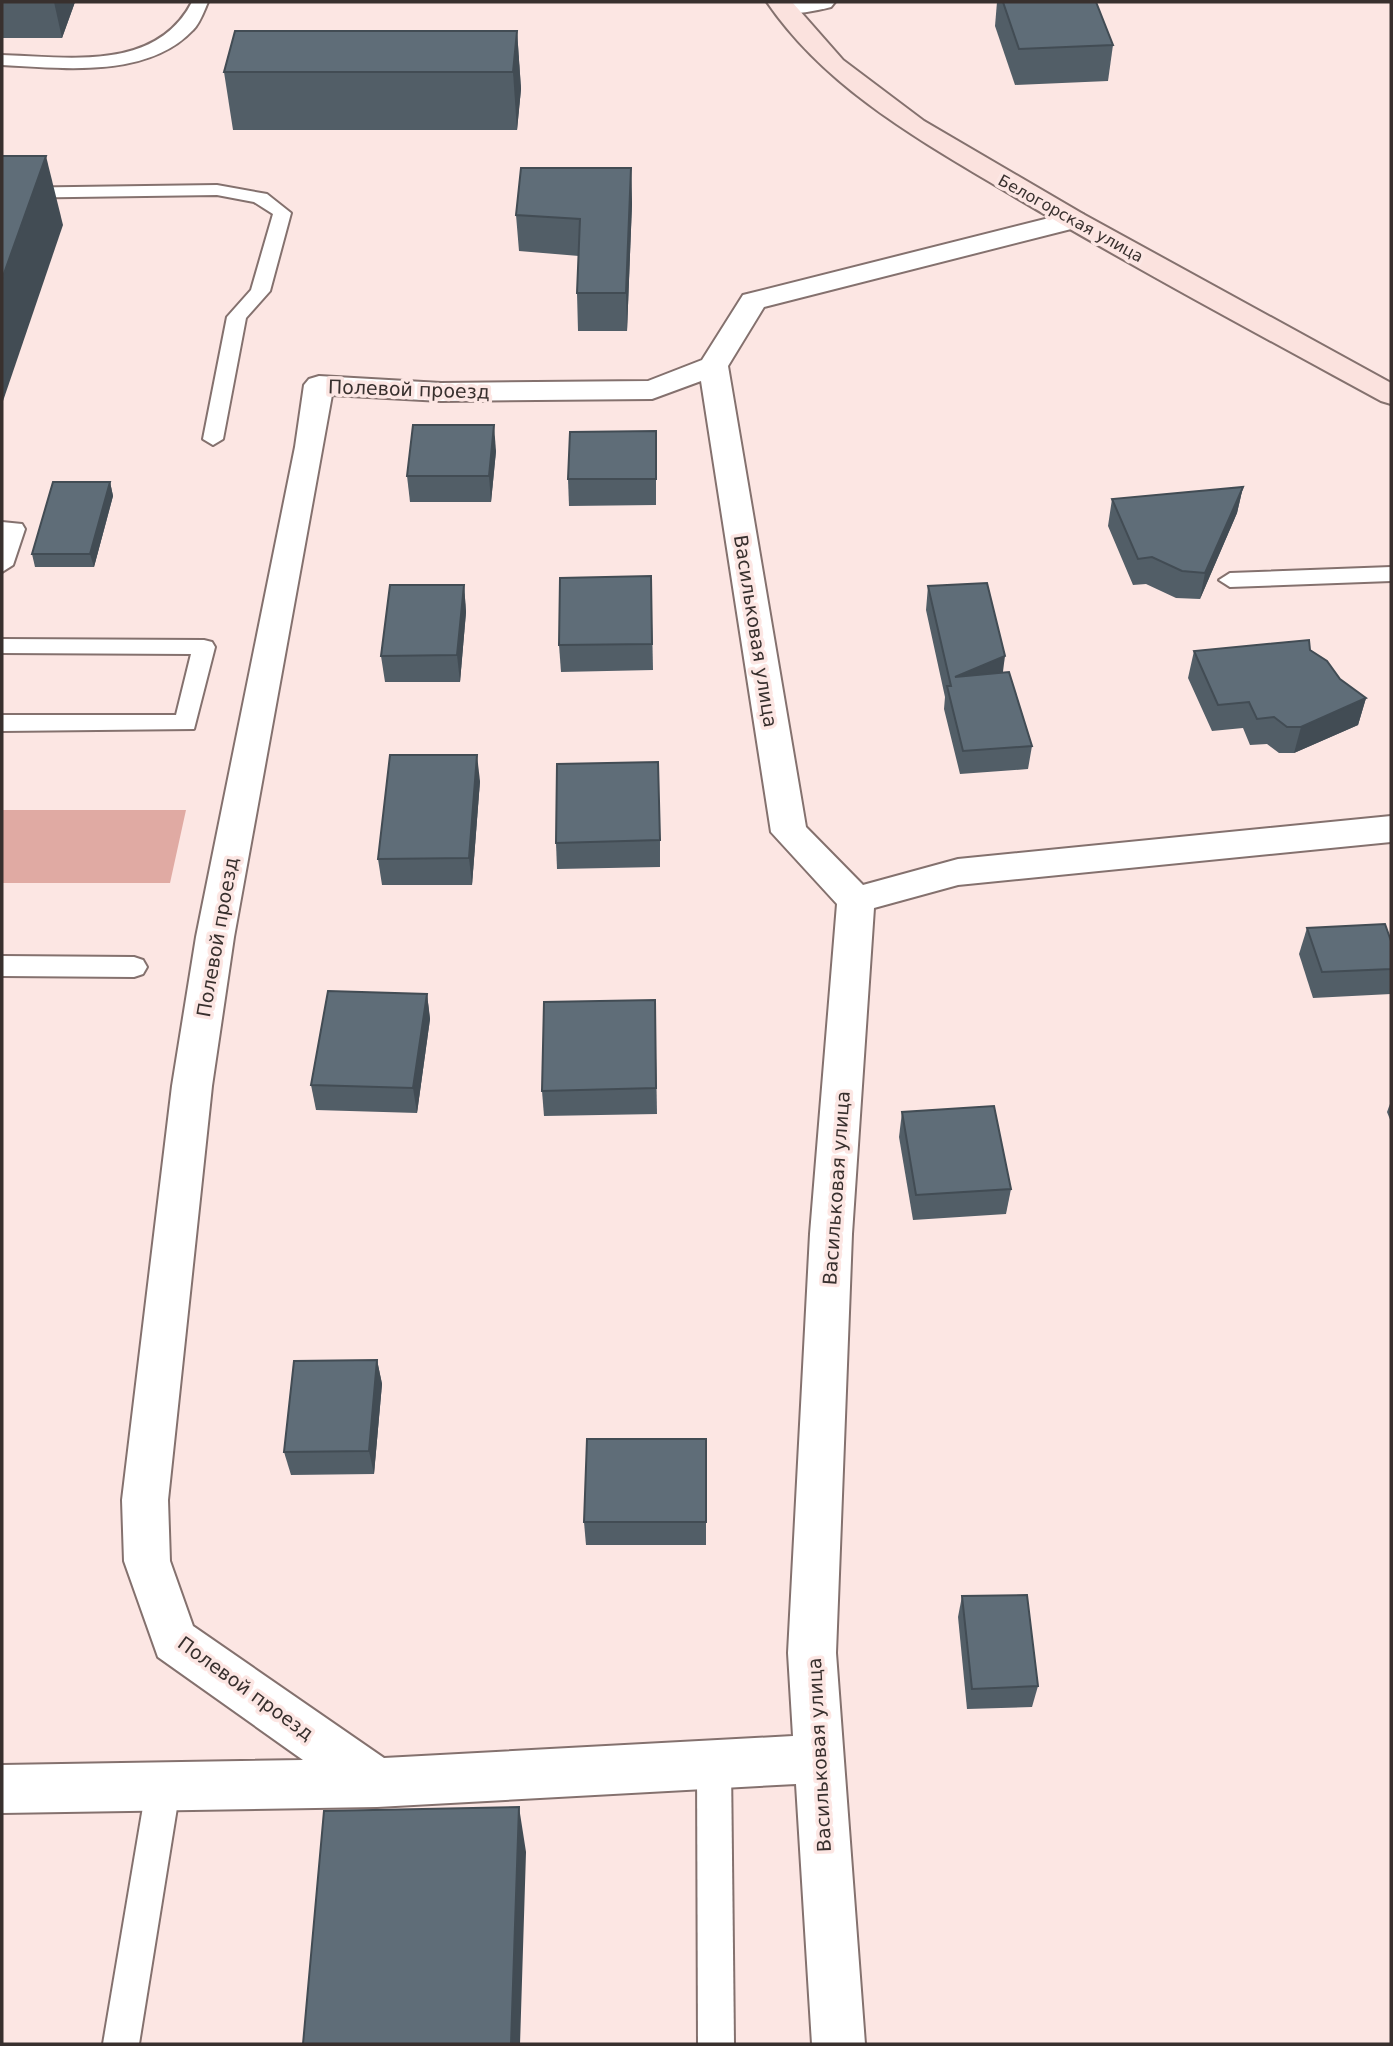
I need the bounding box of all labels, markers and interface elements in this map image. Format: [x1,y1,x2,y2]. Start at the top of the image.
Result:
street label: Белогорская улица [995,171,1147,266]
street label: Полевой проезд [328,375,490,403]
street label: Васильковая улица [730,533,782,729]
street label: Полевой проезд [192,855,242,1019]
street label: Васильковая улица [818,1090,854,1286]
street label: Полевой проезд [174,1631,318,1745]
street label: Васильковая улица [803,1657,835,1853]

